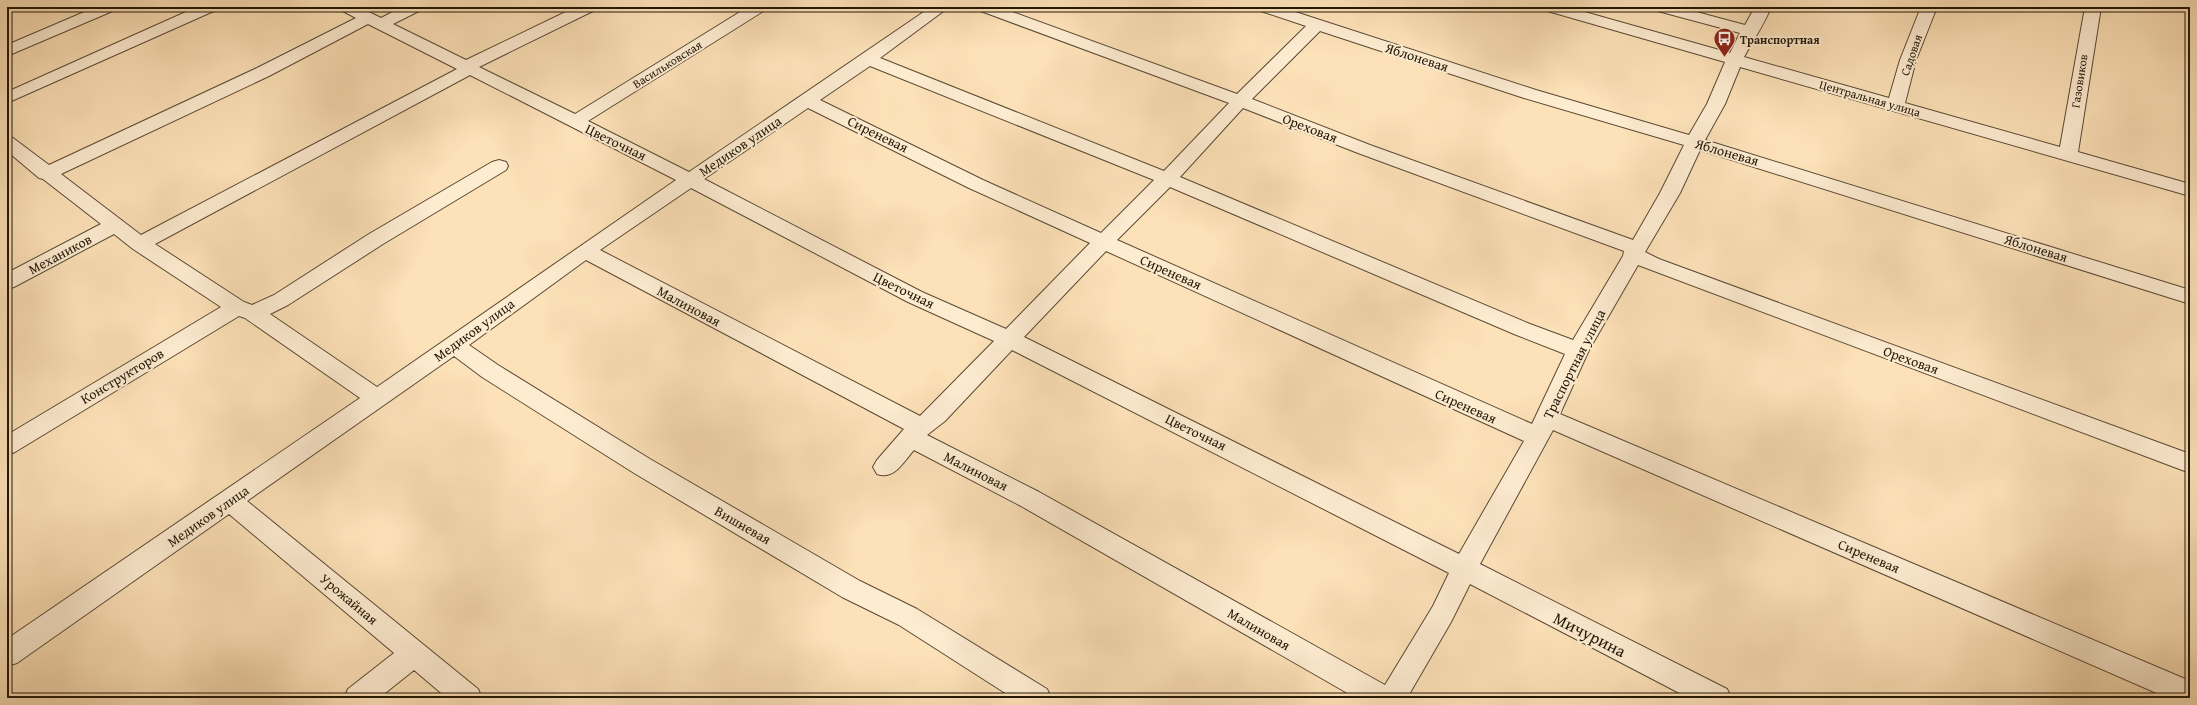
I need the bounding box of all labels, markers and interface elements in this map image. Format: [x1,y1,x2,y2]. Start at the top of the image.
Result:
bus stop icon: Транспортная [1712,26,1738,59]
place label: Транспортная [1740,31,1820,48]
street label: Садовая [1896,32,1926,78]
street label: Васильковская [629,36,705,92]
street label: Яблоневая [1382,37,1451,77]
street label: Газовиков [2066,53,2092,109]
street label: Центральная улица [1817,75,1923,121]
street label: Ореховая [1280,108,1340,148]
street label: Медиков улица [695,111,786,181]
street label: Сиреневая [844,111,912,157]
street label: Цветочная [582,119,650,165]
street label: Яблоневая [1692,133,1761,171]
street label: Механиков [25,229,95,279]
street label: Яблоневая [2001,229,2070,267]
street label: Сиреневая [1137,250,1205,294]
street label: Цветочная [870,267,938,313]
street label: Малиновая [654,281,724,331]
street label: Медиков улица [429,294,519,366]
street label: Траспортная улица [1538,306,1610,422]
street label: Ореховая [1881,341,1941,379]
street label: Конструкторов [76,343,168,409]
street label: Сиреневая [1432,384,1500,428]
street label: Цветочная [1162,409,1230,455]
street label: Малиновая [940,446,1012,496]
street label: Медиков улица [163,480,253,552]
street label: Вишневая [711,501,775,549]
street label: Сиреневая [1835,534,1903,578]
street label: Урожайная [316,569,382,629]
street label: Малиновая [1224,603,1294,655]
street label: Мичурина [1549,605,1631,663]

